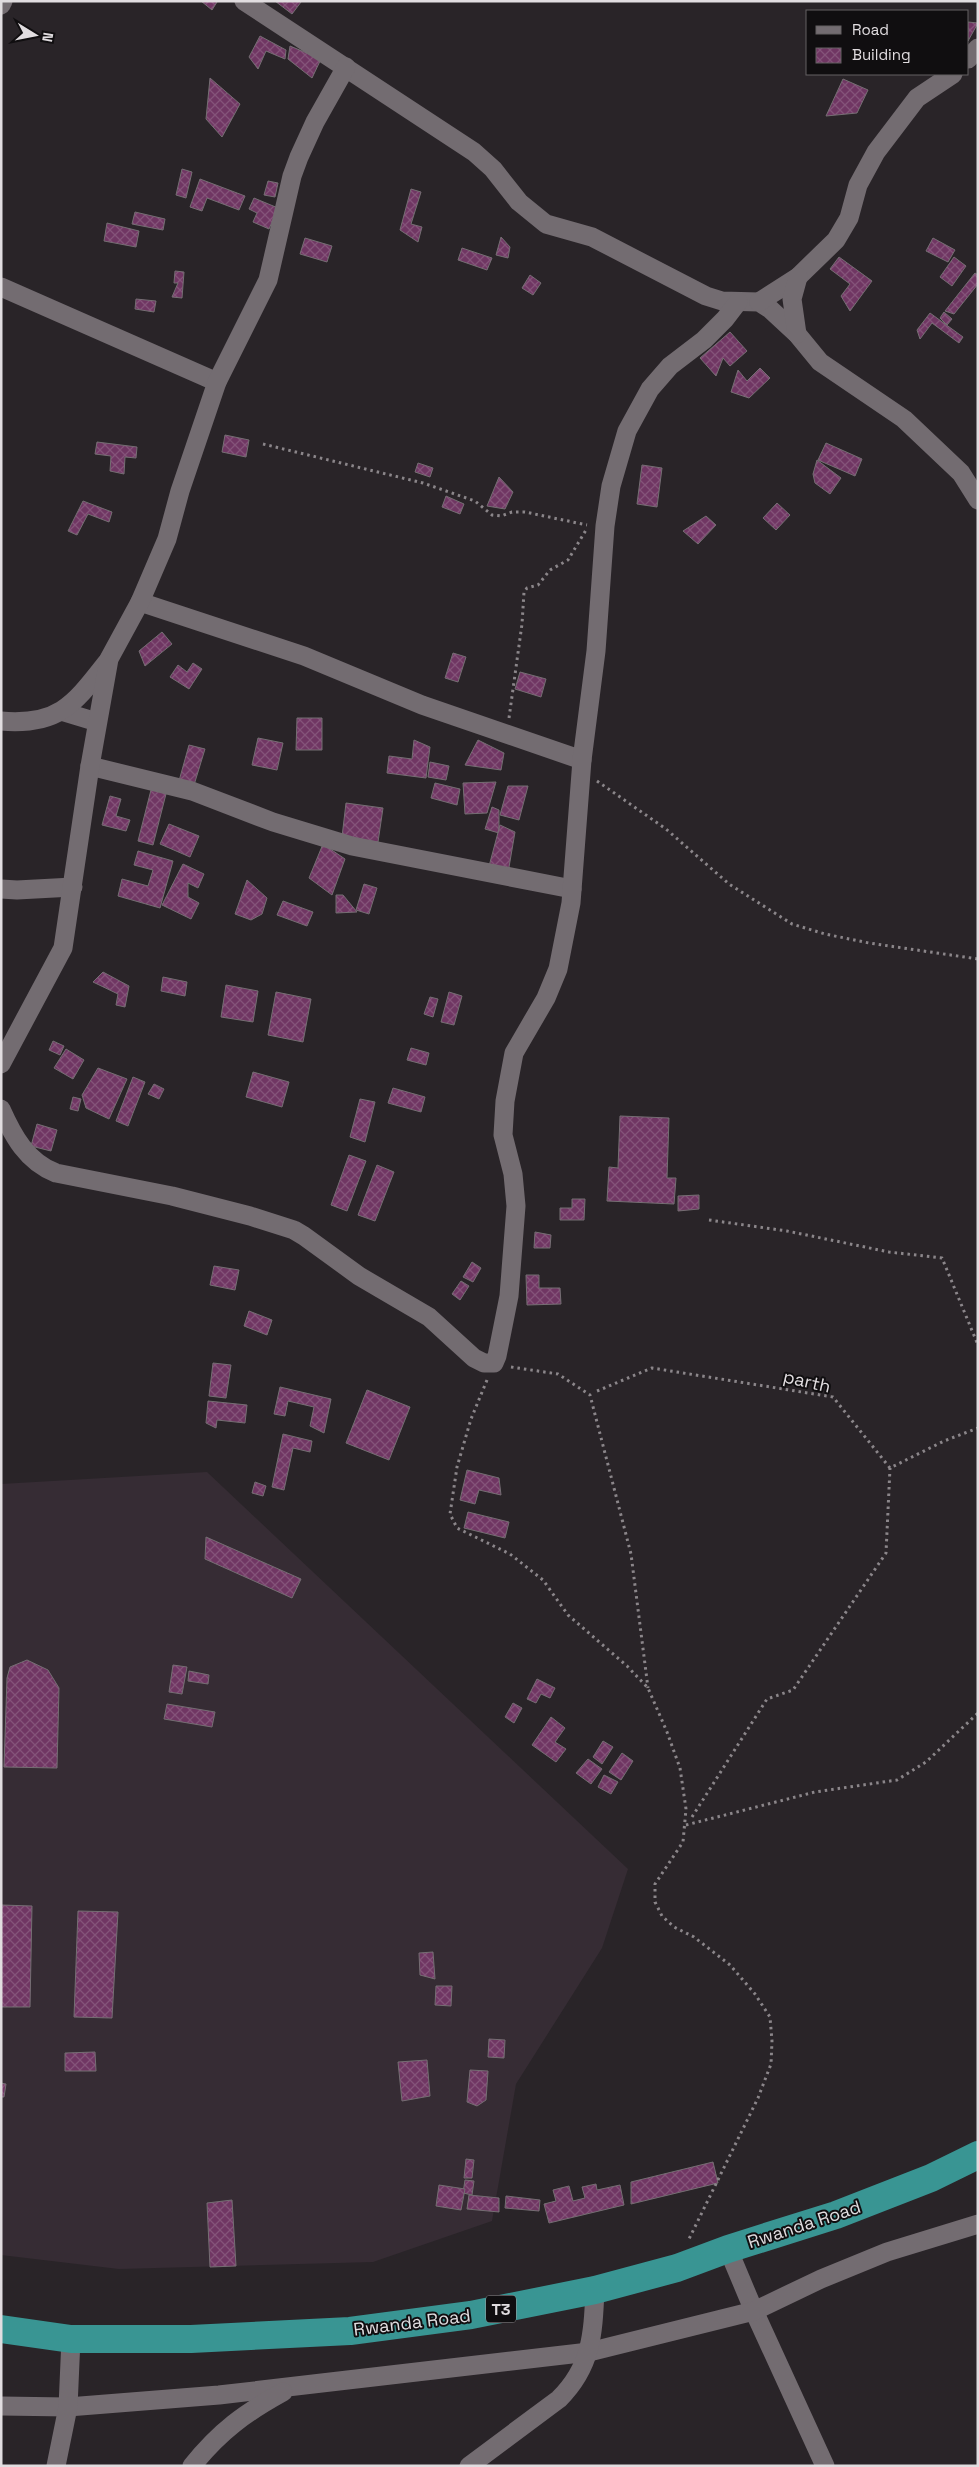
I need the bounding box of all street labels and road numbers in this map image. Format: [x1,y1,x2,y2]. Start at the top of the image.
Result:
street label: parth [781,1364,833,1398]
street label: Rwanda Road [744,2195,864,2253]
road number: T3 [486,2296,516,2322]
street label: Rwanda Road [352,2303,472,2341]

